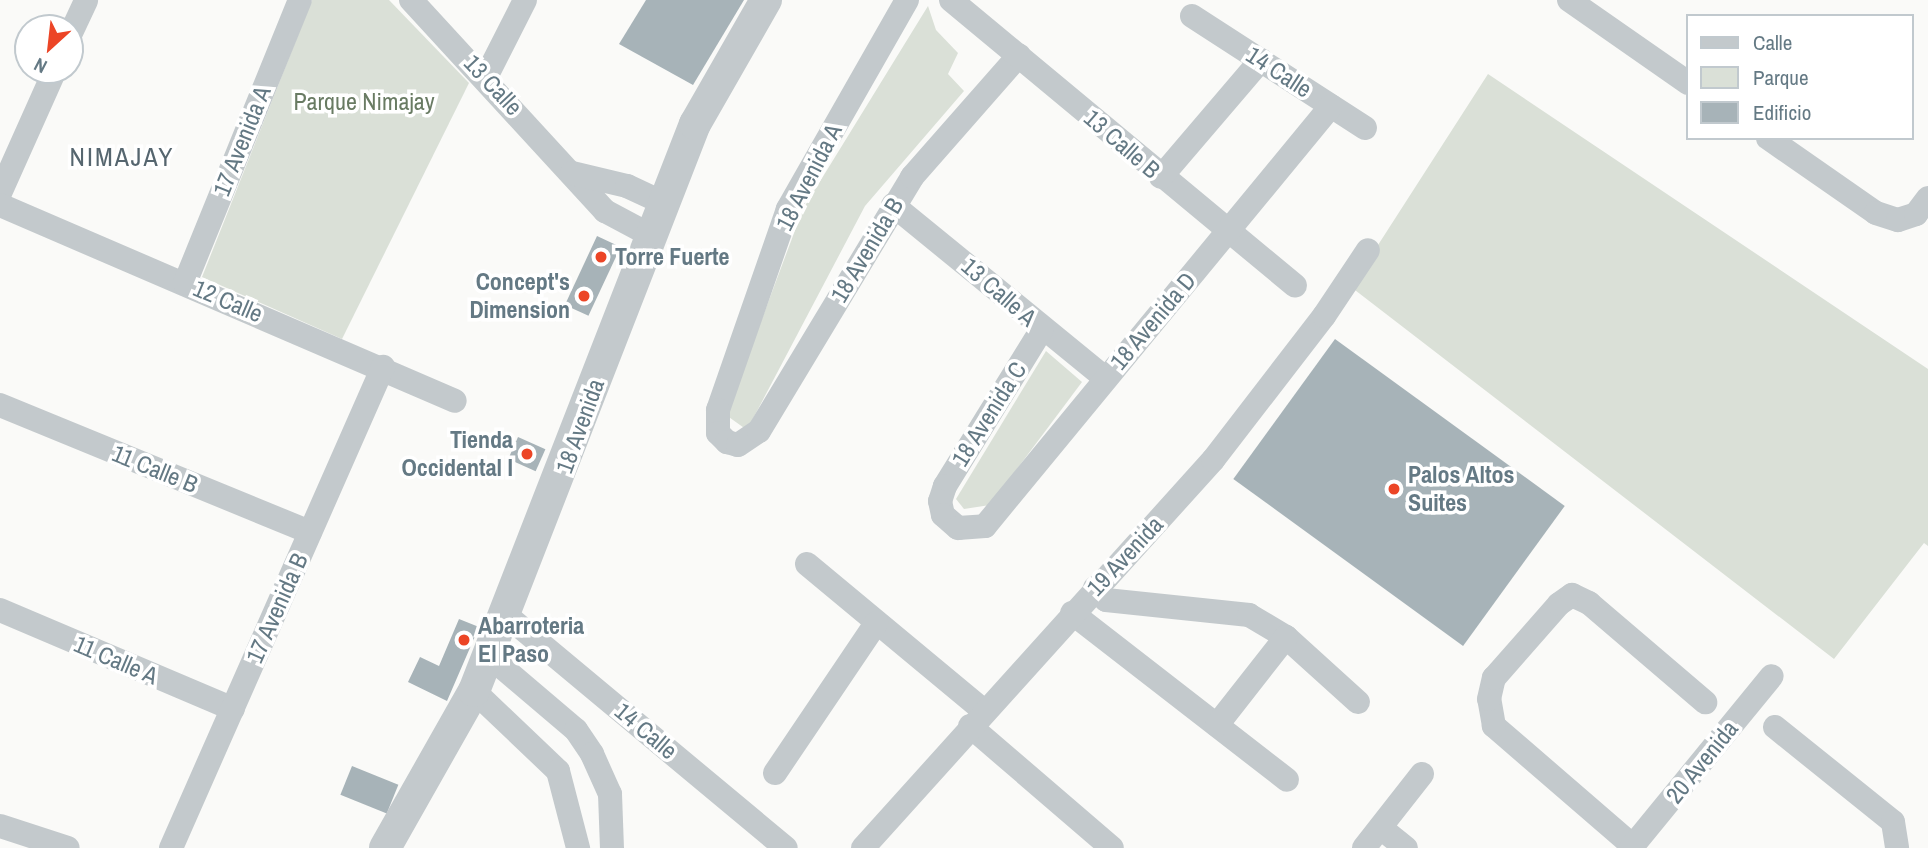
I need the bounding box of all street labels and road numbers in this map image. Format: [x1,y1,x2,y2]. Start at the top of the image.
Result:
street label: 14 Calle [1241,40,1317,104]
street label: 13 Calle [458,49,528,121]
street label: 17 Avenida A [207,81,277,201]
street label: 13 Calle B [1078,103,1166,185]
street label: 18 Avenida A [769,118,849,236]
street label: 18 Avenida B [824,192,910,308]
street label: 13 Calle A [955,251,1043,333]
street label: 18 Avenida D [1104,266,1202,376]
street label: 12 Calle [189,274,267,328]
street label: 18 Avenida C [945,356,1033,472]
street label: 18 Avenida [549,374,611,478]
street label: 11 Calle B [108,439,202,499]
street label: 19 Avenida [1081,510,1169,602]
street label: 17 Avenida B [240,548,314,668]
street label: 11 Calle A [69,629,163,691]
street label: 14 Calle [609,697,683,765]
street label: 20 Avenida [1660,714,1744,810]

